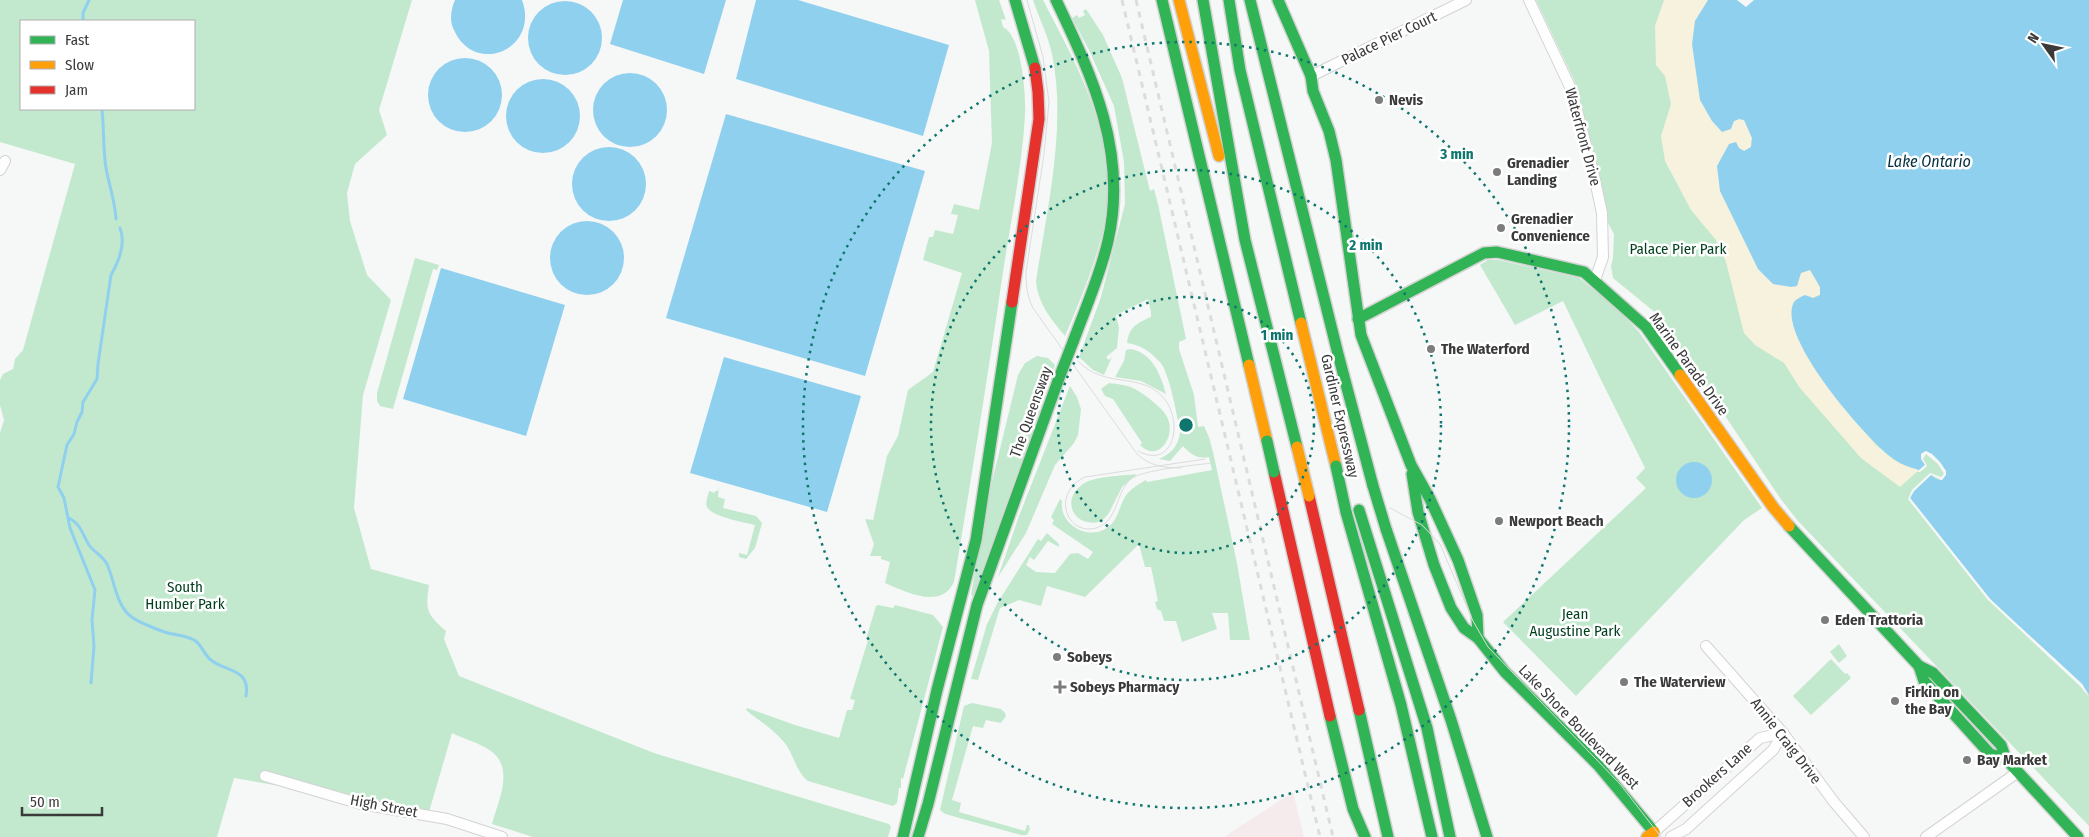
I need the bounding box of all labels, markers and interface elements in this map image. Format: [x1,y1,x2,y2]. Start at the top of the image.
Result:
street label: Palace Pier Court [1339,7,1440,69]
legend [20,20,195,110]
north arrow [2019,20,2069,70]
text: N [2024,30,2043,46]
text: Fast [65,31,89,49]
text: Slow [65,56,94,74]
text: Jam [65,81,88,99]
street label: Waterfront Drive [1561,86,1605,188]
place label: Nevis [1389,91,1423,109]
marker: Nevis [1373,94,1385,106]
text: 3 min [1439,145,1474,163]
water label: Lake Ontario [1887,152,1971,171]
place label: Grenadier Landing [1507,154,1570,189]
marker: Grenadier Landing [1491,166,1503,178]
place label: Grenadier Convenience [1511,210,1590,245]
marker: Grenadier Convenience [1495,222,1507,234]
text: 2 min [1348,236,1383,254]
park label: Palace Pier Park [1629,240,1727,258]
street label: Marine Parade Drive [1646,309,1732,419]
text: 1 min [1261,326,1293,344]
place label: The Waterford [1441,340,1530,358]
marker: The Waterford [1425,343,1437,355]
street label: Gardiner Expressway [1317,352,1363,480]
street label: The Queensway [1006,364,1056,460]
centre of rings [1177,416,1195,434]
place label: Newport Beach [1509,512,1604,530]
marker: Newport Beach [1493,515,1505,527]
park label: South Humber Park [145,578,225,613]
park label: Jean Augustine Park [1529,605,1621,640]
place label: Eden Trattoria [1835,611,1924,629]
marker: Eden Trattoria [1819,614,1831,626]
place label: Sobeys [1067,648,1112,666]
marker: Sobeys [1051,651,1063,663]
street label: Lake Shore Boulevard West [1515,661,1643,793]
place label: The Waterview [1634,673,1726,691]
marker: The Waterview [1618,676,1630,688]
place label: Sobeys Pharmacy [1070,678,1180,696]
marker: Sobeys Pharmacy [1054,681,1066,693]
place label: Firkin on the Bay [1905,683,1959,718]
street label: Annie Craig Drive [1747,694,1825,788]
marker: Firkin on the Bay [1889,695,1901,707]
street label: Brookers Lane [1679,739,1755,811]
place label: Bay Market [1977,751,2048,769]
marker: Bay Market [1961,754,1973,766]
scale bar [22,784,102,816]
street label: High Street [349,791,419,821]
text: 50 m [30,793,60,811]

